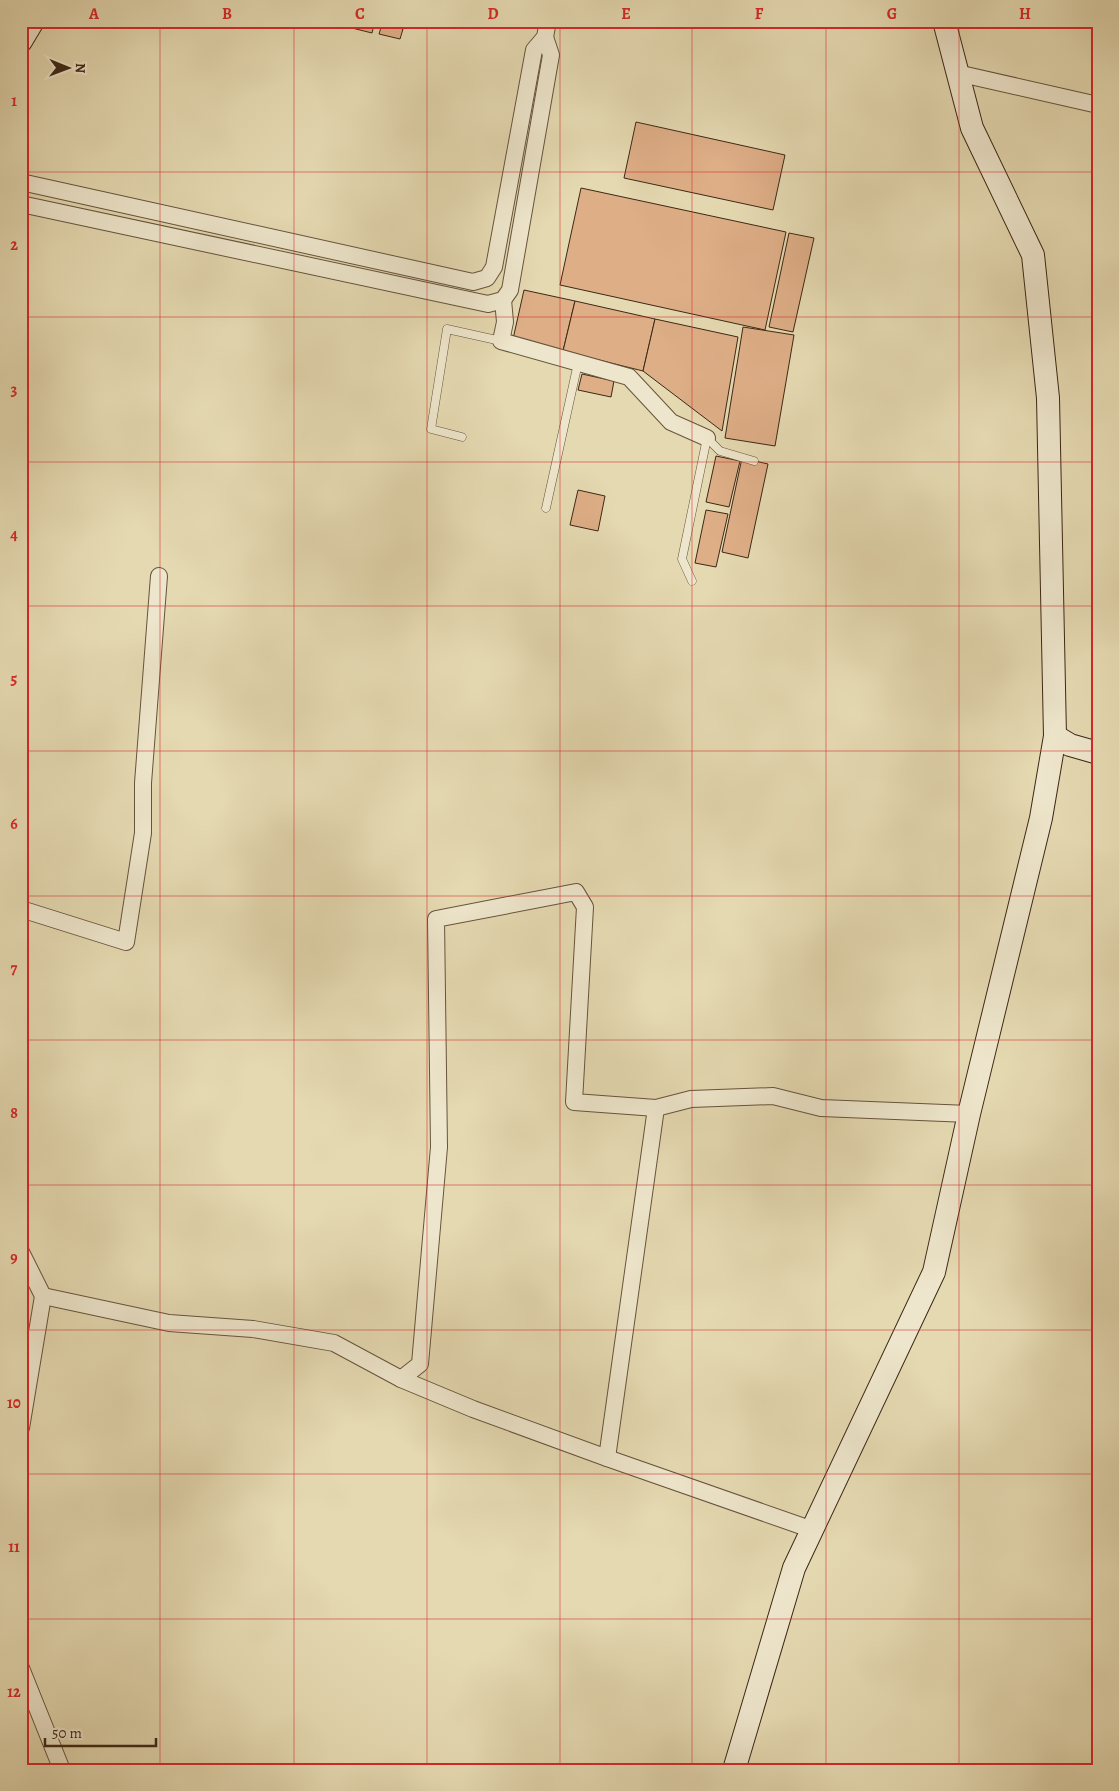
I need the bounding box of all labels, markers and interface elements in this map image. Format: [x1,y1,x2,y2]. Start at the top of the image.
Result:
text: A [88,3,100,25]
text: B [222,3,232,25]
text: C [355,3,365,25]
text: D [487,3,499,25]
text: E [621,3,631,25]
text: F [755,3,764,25]
text: G [887,3,897,25]
text: H [1019,3,1031,25]
north arrow [42,42,92,92]
text: N [71,63,90,73]
text: 1 [11,90,17,112]
text: 2 [10,234,18,256]
text: 3 [11,379,18,401]
text: 4 [10,524,18,546]
text: 5 [11,668,18,690]
text: 6 [10,813,18,835]
text: 7 [11,958,18,980]
text: 8 [10,1102,18,1124]
text: 9 [10,1247,18,1269]
text: 10 [7,1392,21,1414]
text: 11 [8,1536,20,1558]
text: 12 [7,1681,21,1703]
scale bar [45,1716,156,1748]
text: 50 m [52,1723,82,1743]

